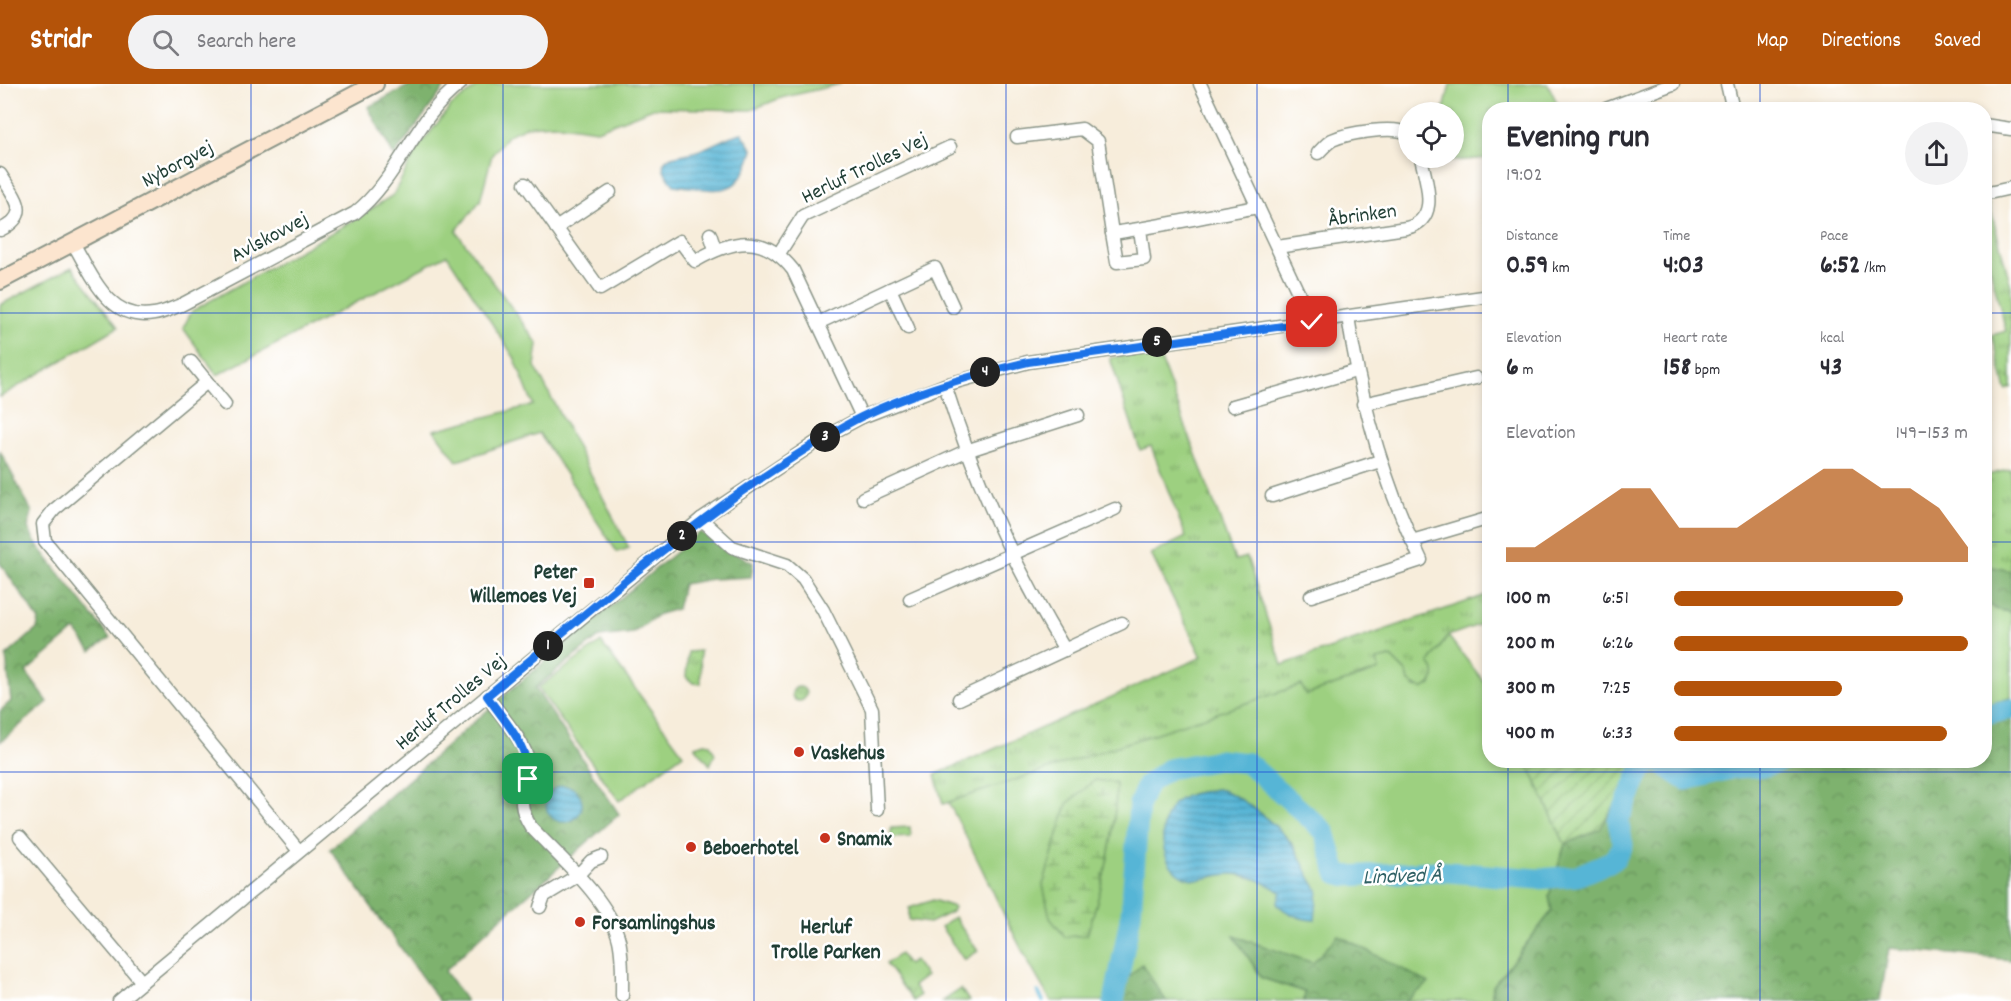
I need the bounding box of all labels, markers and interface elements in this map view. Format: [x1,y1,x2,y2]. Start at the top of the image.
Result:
search box [128,15,548,69]
text: Stridr [30,22,92,62]
icon: search [149,26,182,59]
text: Search here [197,27,296,58]
text: Map [1757,27,1788,57]
text: Directions [1821,27,1901,57]
text: Saved [1934,27,1981,57]
map controls [1398,102,1464,168]
button: locate [1398,102,1464,168]
text: Evening run [1506,116,1650,163]
button: share [1905,122,1968,185]
street label: Herluf Trolles Vej [797,126,934,213]
street label: Nyborgvej [137,134,220,197]
text: 19:02 [1506,162,1543,190]
street label: Åbrinken [1326,197,1399,237]
street label: Avlskovvej [226,206,315,272]
text: Distance [1506,225,1558,248]
text: Time [1663,225,1690,248]
text: Pace [1820,225,1848,248]
text: 0.59 [1506,248,1548,285]
text: 4:03 [1663,248,1704,285]
text: 6:52 [1820,248,1860,285]
text: km [1548,257,1570,280]
text: /km [1860,257,1886,280]
pin [1286,296,1337,347]
icon: check [1295,305,1328,338]
pin: 5 [1142,327,1172,357]
text: Elevation [1506,327,1562,350]
text: Heart rate [1663,327,1728,350]
text: kcal [1820,327,1844,350]
text: 5 [1153,330,1161,353]
text: 6 [1506,350,1519,387]
text: 158 [1663,350,1691,387]
text: 43 [1820,350,1842,387]
pin: 4 [970,357,1000,387]
text: m [1519,359,1533,382]
text: bpm [1691,359,1720,382]
text: 4 [982,360,988,383]
text: Elevation [1506,420,1576,448]
text: 149–153 m [1895,420,1968,448]
pin: 3 [810,422,840,452]
text: 3 [821,425,829,448]
pin: 2 [667,521,697,551]
text: 2 [679,524,686,547]
place label: Peter Willemoes Vej [470,559,578,613]
marker: Peter Willemoes Vej [582,576,596,590]
text: 100 m [1506,585,1551,613]
text: 6:51 [1602,585,1629,613]
text: 200 m [1506,630,1555,658]
text: 6:26 [1602,630,1634,658]
pin: 1 [533,631,563,661]
text: 1 [546,634,550,657]
street label: Herluf Trolles Vej [390,648,514,759]
text: 300 m [1506,675,1555,703]
text: 7:25 [1602,675,1631,703]
text: 400 m [1506,720,1554,748]
text: 6:33 [1602,720,1633,748]
place label: Vaskehus [811,740,885,770]
marker: Vaskehus [792,745,806,759]
pin [502,753,553,804]
icon: arrive [511,762,544,795]
place label: Snamix [837,826,892,856]
marker: Snamix [818,831,832,845]
place label: Beboerhotel [703,835,800,865]
marker: Beboerhotel [684,840,698,854]
water label: Lindved Å [1362,861,1444,894]
place label: Forsamlingshus [592,910,716,940]
district label: Herluf Trolle Parken [771,913,881,969]
marker: Forsamlingshus [573,915,587,929]

